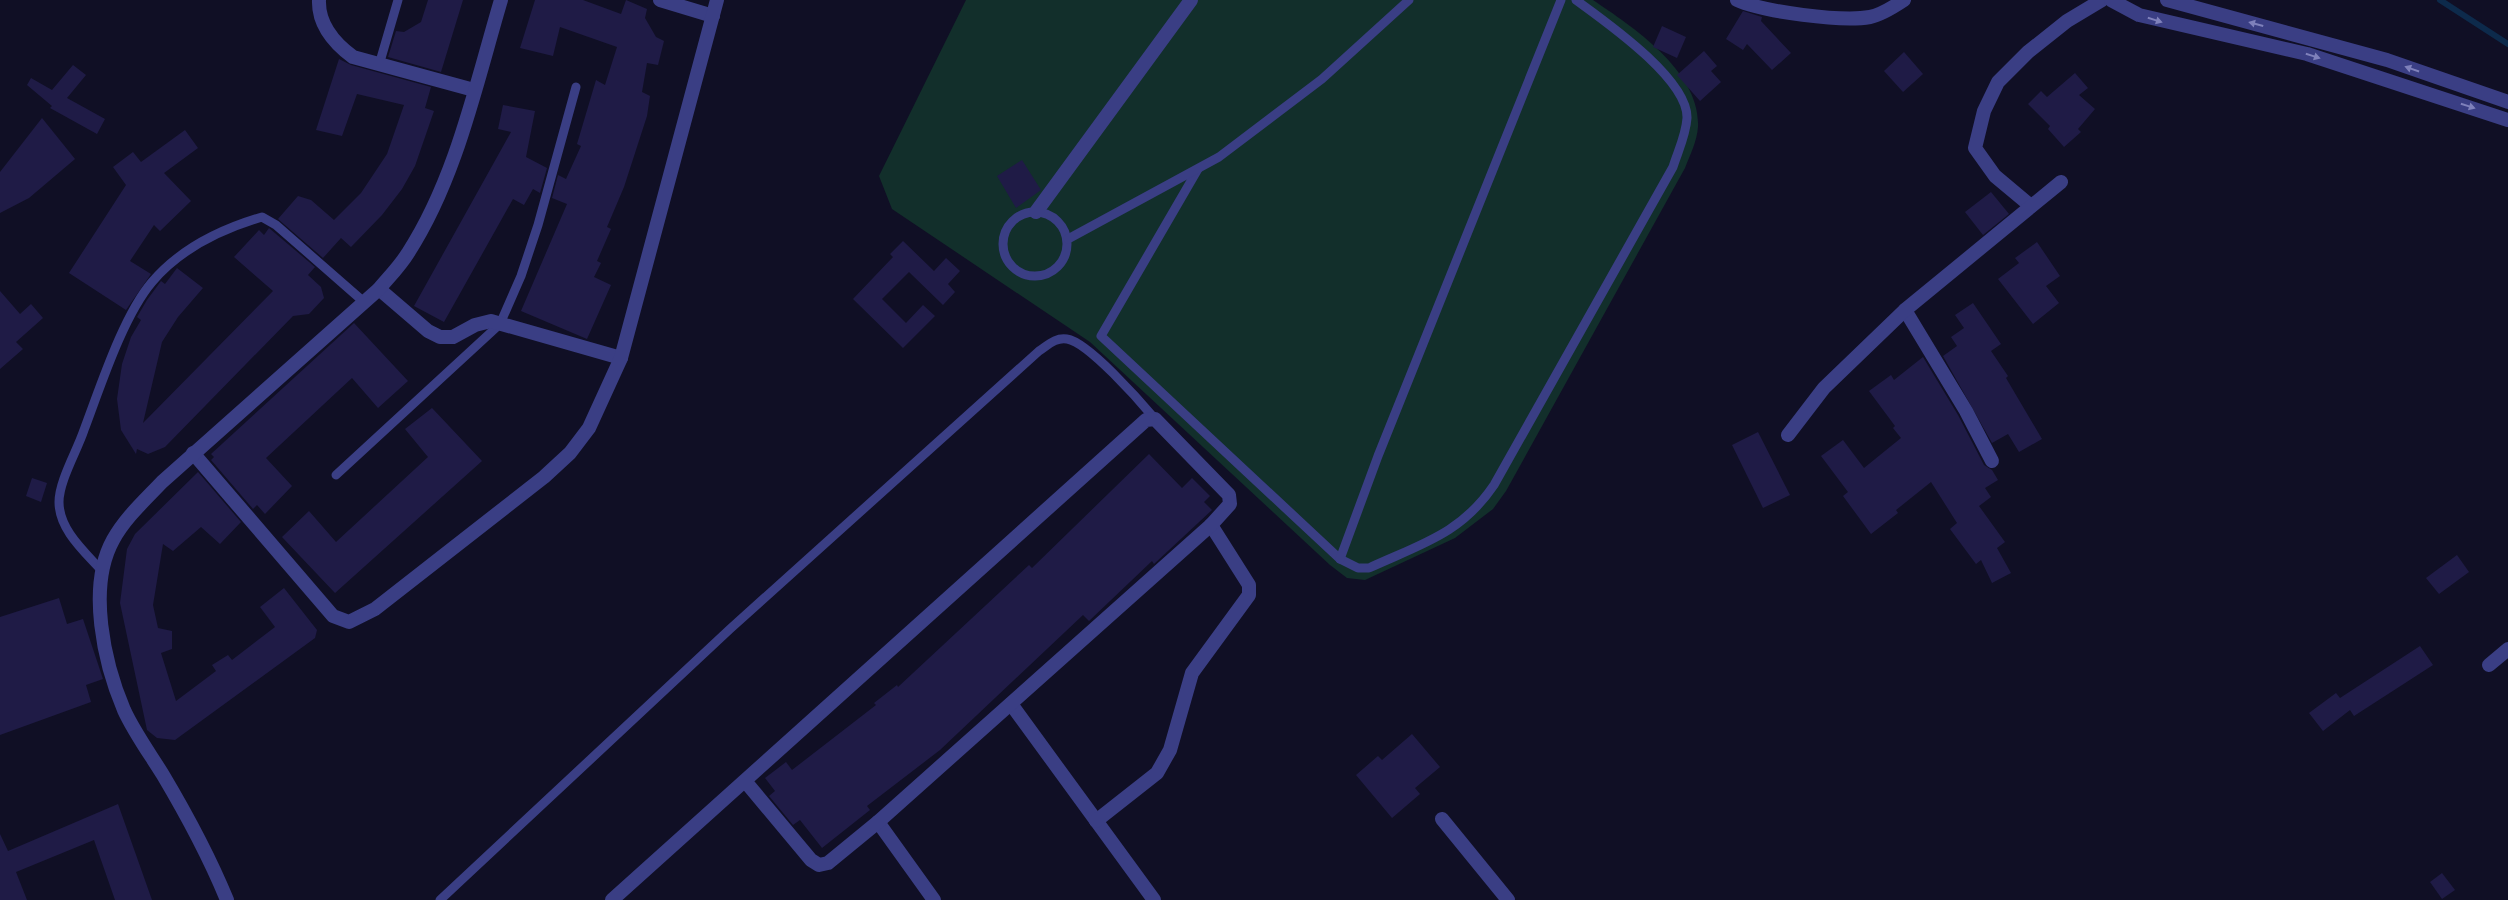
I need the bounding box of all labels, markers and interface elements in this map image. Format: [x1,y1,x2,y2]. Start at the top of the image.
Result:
one-way arrow [2148,16,2163,24]
one-way arrow [2249,19,2264,27]
one-way arrow [2306,53,2321,61]
one-way arrow [2404,65,2419,73]
one-way arrow [2460,103,2475,111]

